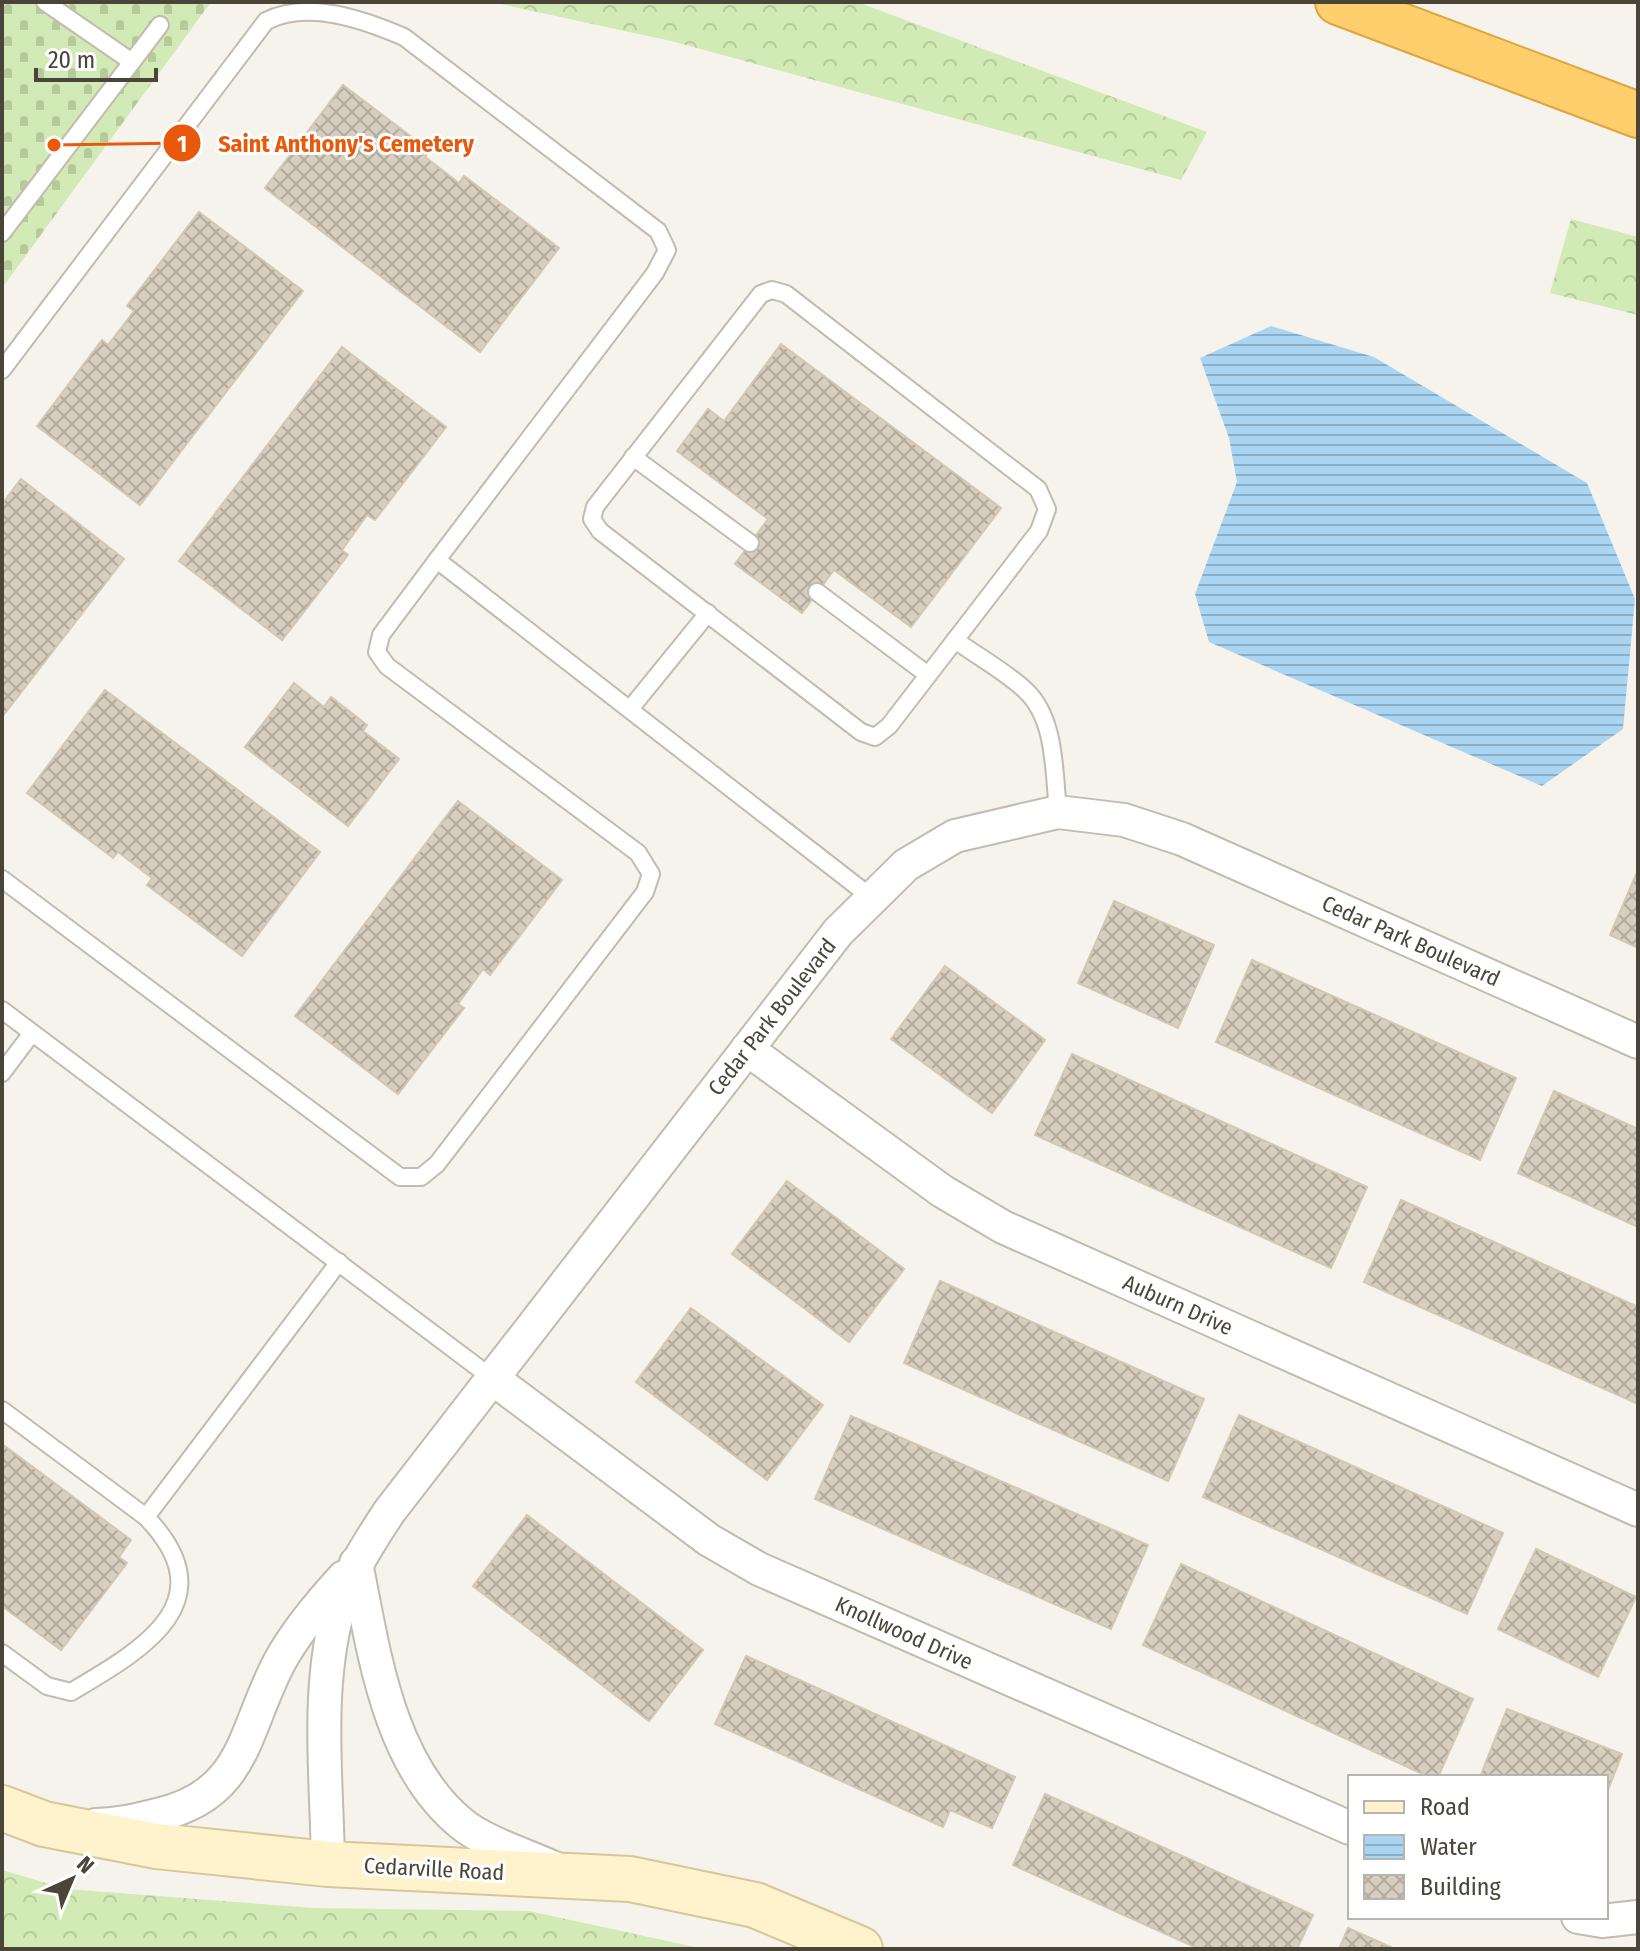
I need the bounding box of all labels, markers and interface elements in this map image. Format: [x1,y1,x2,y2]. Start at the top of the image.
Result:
scale bar [36,32,156,82]
text: 20 m [48,46,95,74]
callout: Saint Anthony's Cemetery [162,119,490,167]
text: 1 [177,130,187,158]
text: Saint Anthony's Cemetery [218,130,474,158]
street label: Cedar Park Boulevard [1318,890,1504,992]
street label: Cedar Park Boulevard [702,933,842,1101]
street label: Auburn Drive [1119,1269,1237,1341]
street label: Knollwood Drive [831,1591,977,1675]
legend [1348,1775,1608,1919]
text: Road [1420,1793,1470,1821]
text: Water [1420,1833,1477,1861]
north arrow [32,1839,112,1919]
text: N [71,1851,100,1879]
street label: Cedarville Road [363,1852,505,1886]
text: Building [1420,1873,1502,1901]

